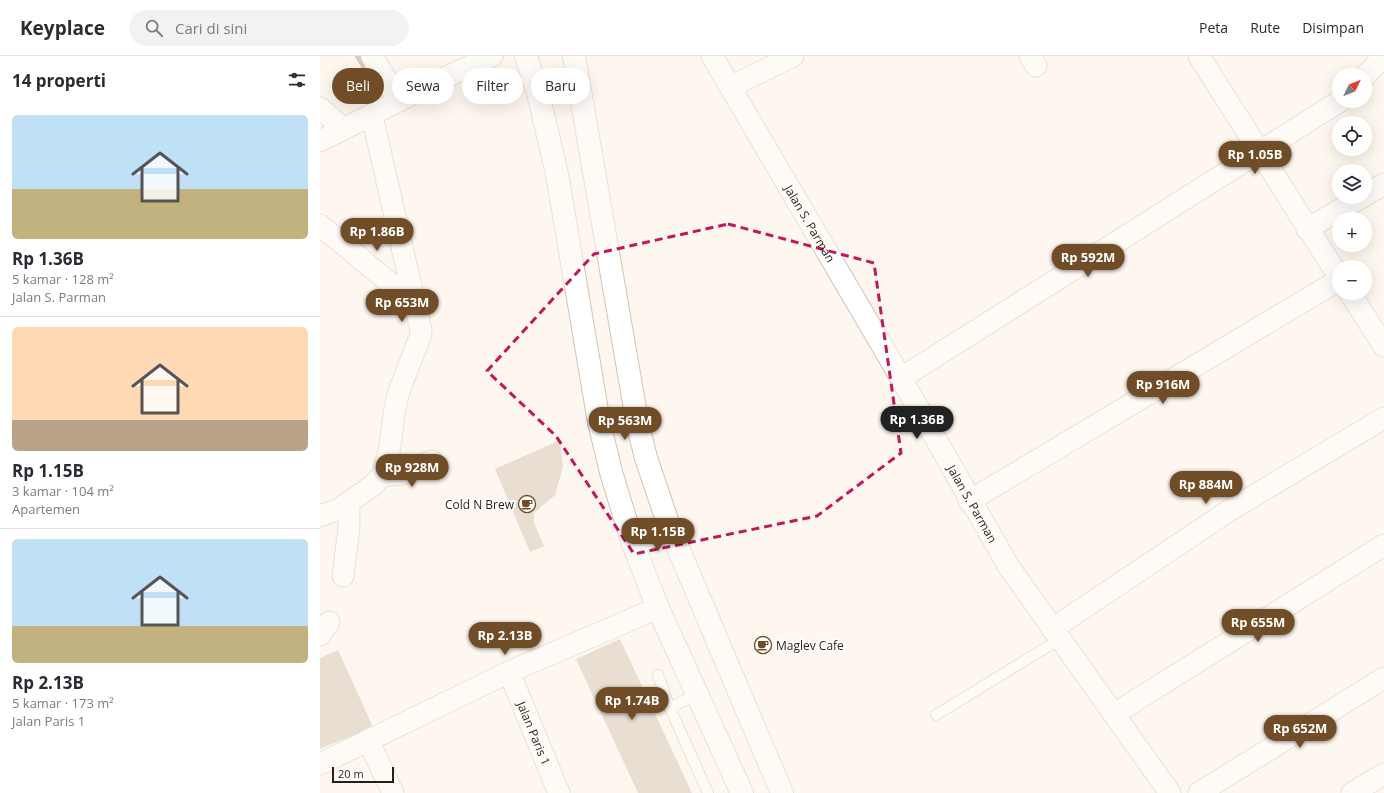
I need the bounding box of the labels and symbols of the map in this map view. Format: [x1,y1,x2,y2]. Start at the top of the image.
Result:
north arrow [1332,68,1372,108]
pin: Rp 1.05B [1214,141,1296,175]
street label: Jalan S. Parman [780,181,840,265]
pin: Rp 1.86B [336,218,418,252]
pin: Rp 592M [1051,244,1125,278]
pin: Rp 653M [365,289,439,323]
pin: Rp 916M [1126,371,1200,405]
pin: Rp 1.36B [876,406,958,440]
pin: Rp 563M [588,407,662,441]
pin: Rp 928M [375,454,449,488]
street label: Jalan S. Parman [943,461,1002,546]
pin: Rp 884M [1169,471,1243,505]
cafe icon: Cold N Brew [517,494,537,514]
place label: Cold N Brew [445,496,515,513]
pin: Rp 1.15B [617,518,699,552]
pin: Rp 655M [1221,609,1295,643]
pin: Rp 2.13B [464,622,546,656]
cafe icon: Maglev Cafe [753,635,773,655]
place label: Maglev Cafe [776,637,844,654]
pin: Rp 1.74B [591,687,673,721]
street label: Jalan Paris 1 [513,698,555,768]
pin: Rp 652M [1263,715,1337,749]
scale bar [332,765,394,784]

